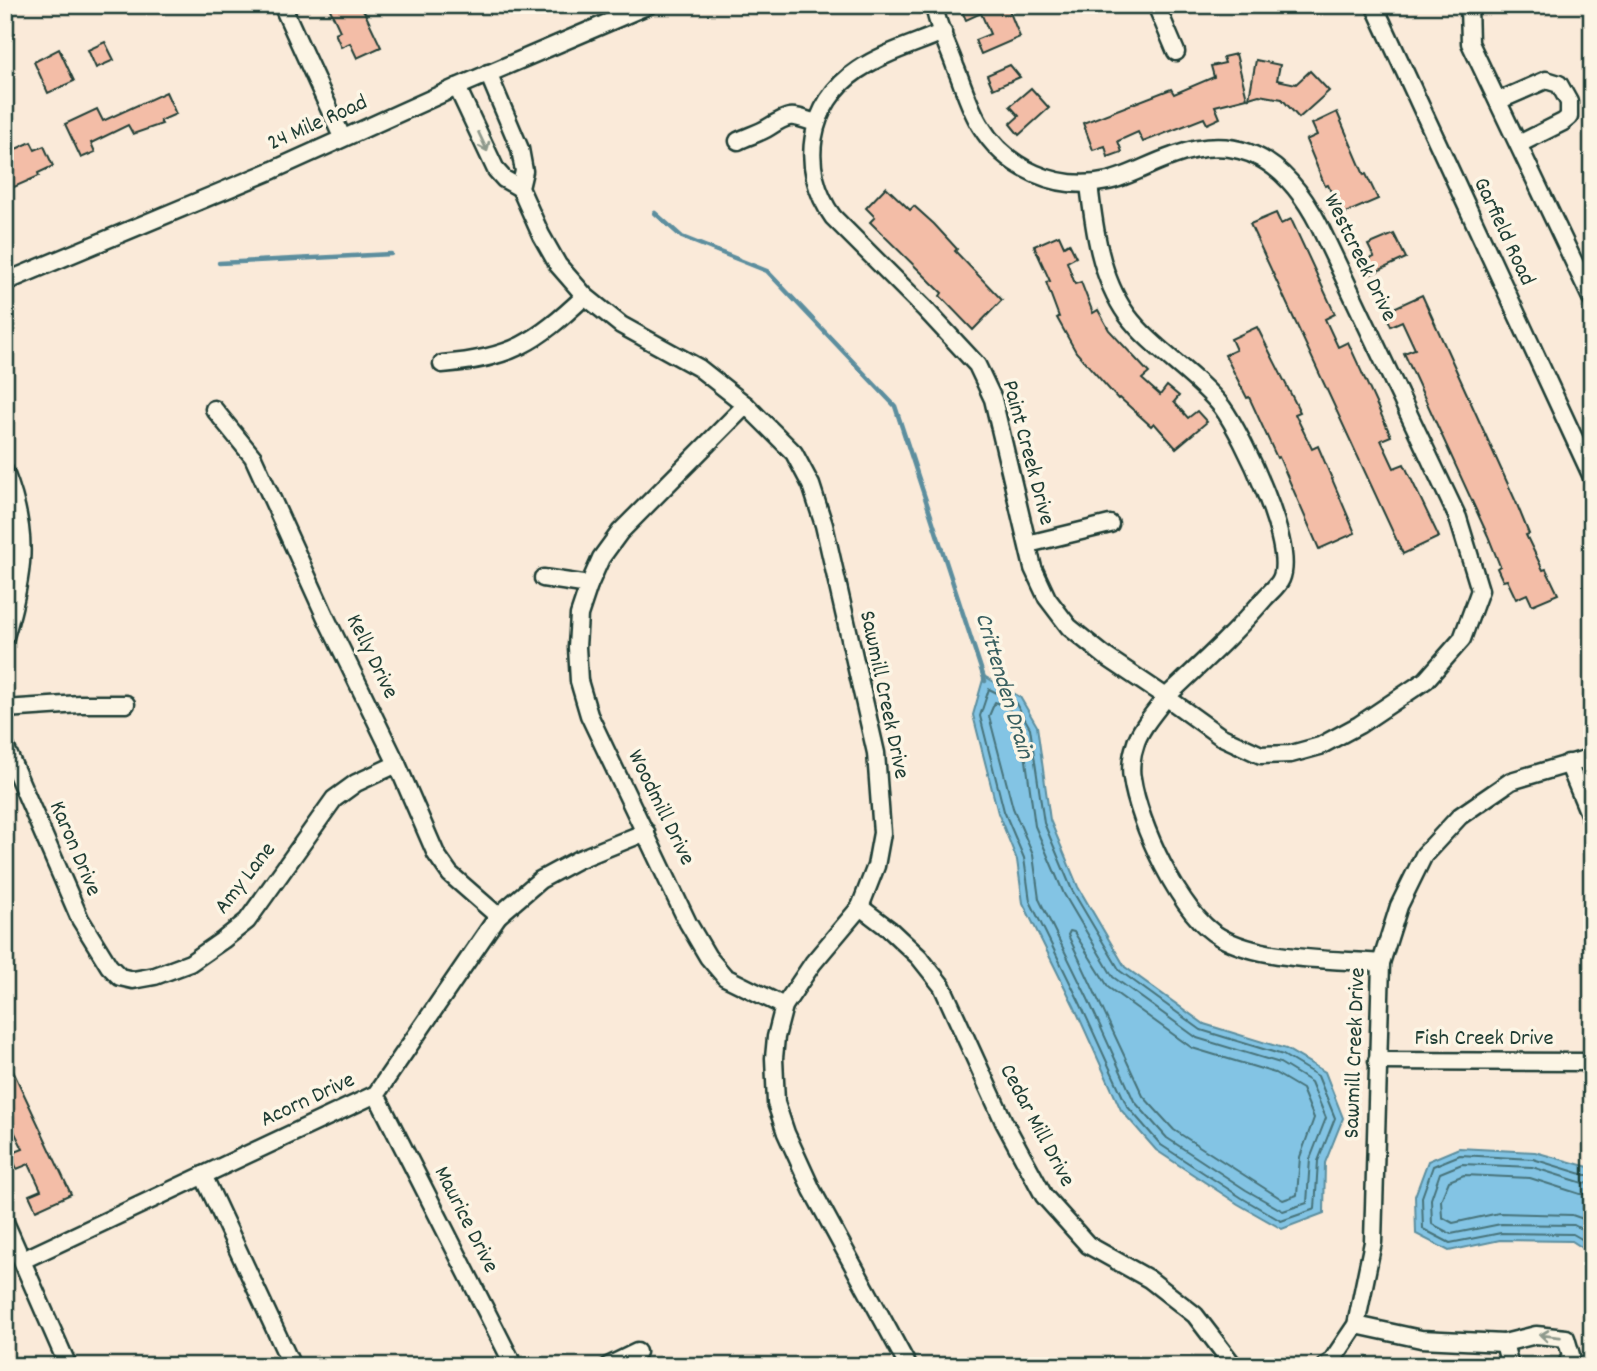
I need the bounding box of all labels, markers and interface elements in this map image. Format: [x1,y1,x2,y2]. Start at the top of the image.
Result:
street label: 24 Mile Road [263,87,373,161]
one-way arrow [477,131,490,152]
street label: Garfield Road [1463,172,1543,292]
street label: Westcreek Drive [1314,189,1404,327]
street label: Paint Creek Drive [992,377,1062,529]
street label: Sawmill Creek Drive [849,608,917,782]
street label: Kelly Drive [336,609,406,705]
water label: Crittenden Drain [965,609,1042,764]
street label: Woodmill Drive [618,745,702,871]
street label: Karon Drive [39,796,109,902]
street label: Amy Lane [207,836,285,922]
street label: Sawmill Creek Drive [1337,967,1375,1139]
street label: Fish Creek Drive [1414,1023,1554,1056]
street label: Cedar Mill Drive [990,1059,1082,1193]
street label: Acorn Drive [255,1065,361,1137]
street label: Maurice Drive [424,1161,506,1279]
one-way arrow [1539,1330,1561,1343]

